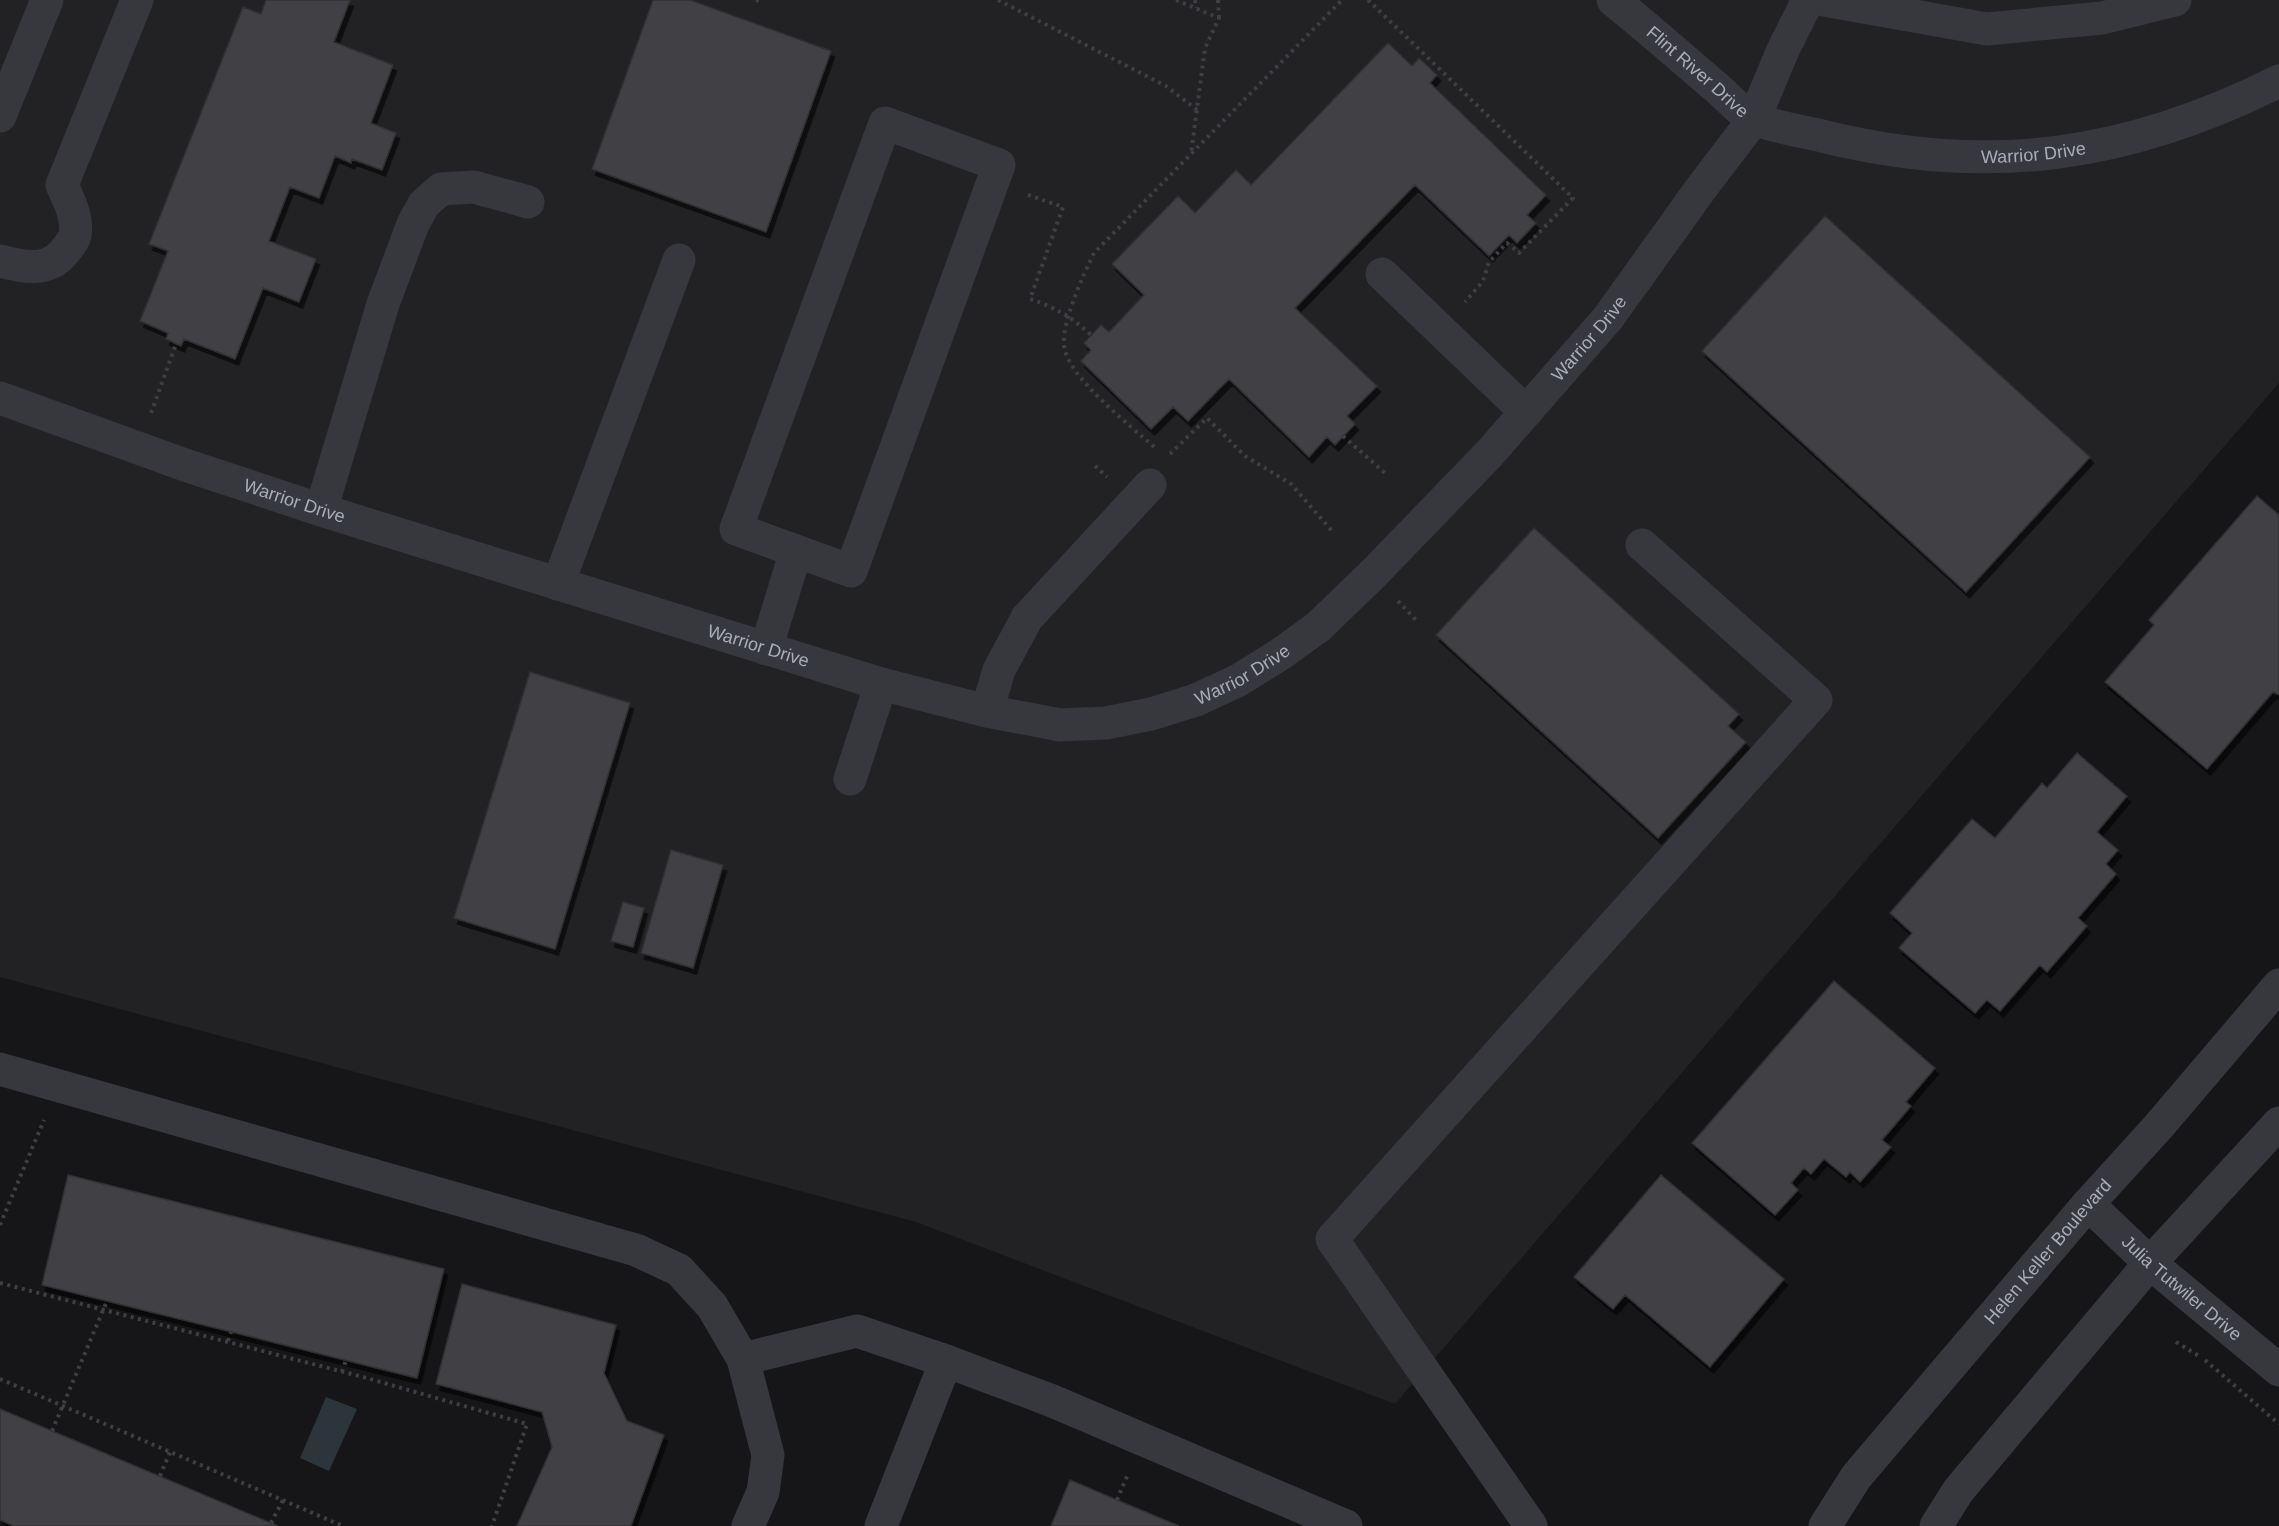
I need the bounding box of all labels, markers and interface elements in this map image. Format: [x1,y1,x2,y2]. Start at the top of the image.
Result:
street label: Flint River Drive [1643,22,1752,122]
street label: Warrior Drive [1981,138,2087,167]
street label: Warrior Drive [1547,292,1631,385]
street label: Warrior Drive [241,475,348,527]
street label: Warrior Drive [705,621,812,671]
street label: Warrior Drive [1192,641,1294,709]
street label: Helen Keller Boulevard [1980,1175,2115,1328]
street label: Julia Tutwiler Drive [2118,1232,2246,1345]

